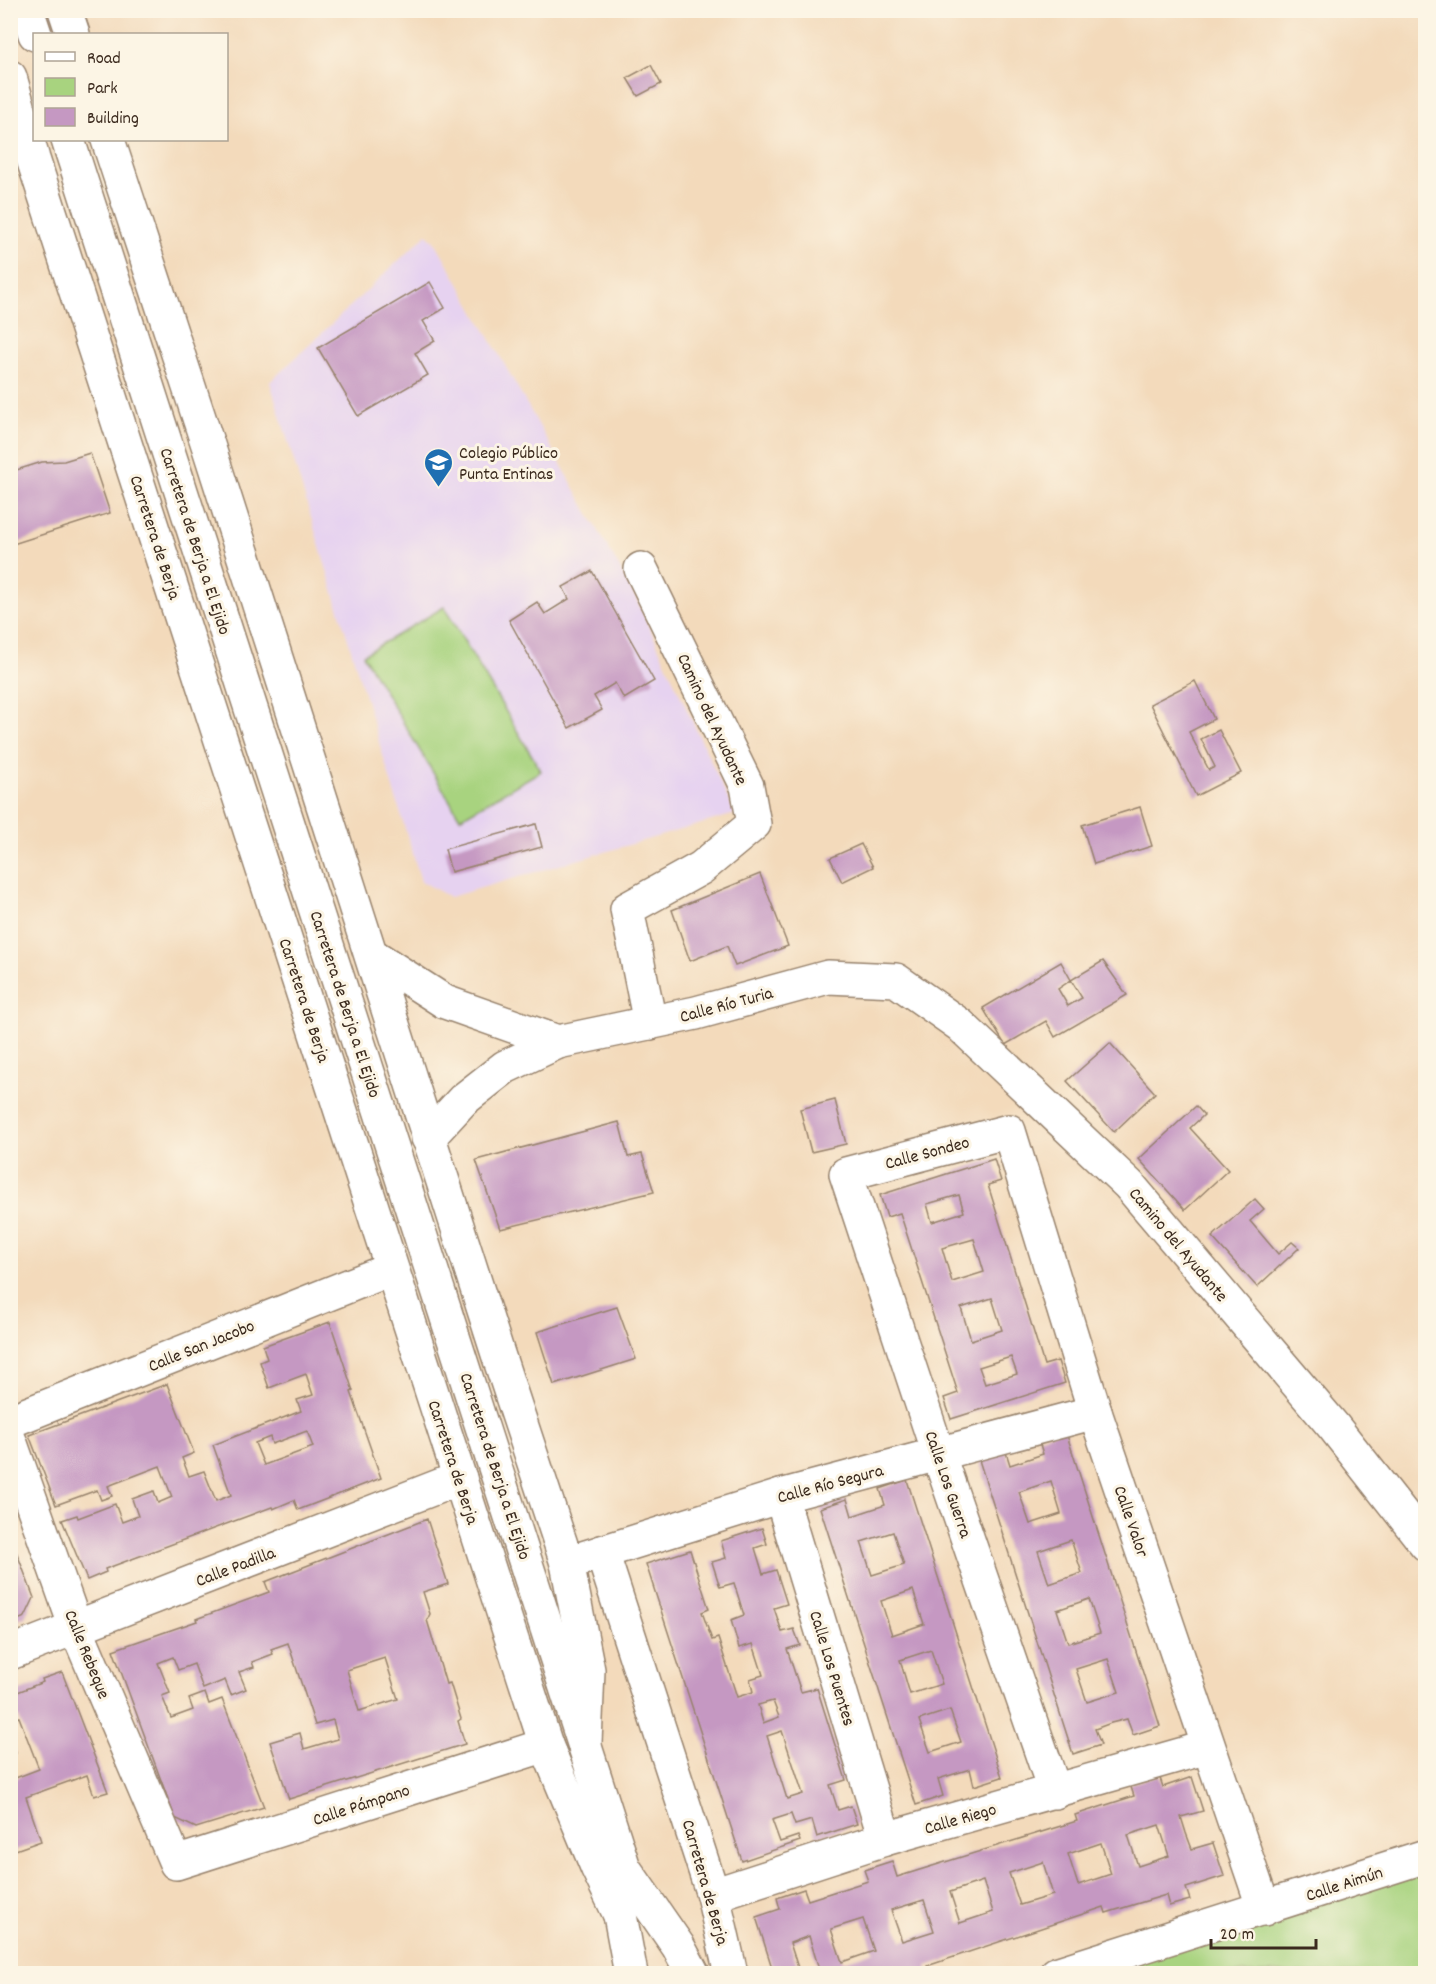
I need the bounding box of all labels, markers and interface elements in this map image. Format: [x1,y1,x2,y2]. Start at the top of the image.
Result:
legend [33,33,228,141]
text: Road [87,47,121,72]
text: Park [87,77,118,102]
text: Building [87,107,139,132]
place label: Colegio Público Punta Entinas [459,442,558,488]
street label: Carretera de Berja a El Ejido [152,445,236,638]
school or university icon: Colegio Público Punta Entinas [422,446,454,488]
street label: Carretera de Berja [122,472,186,604]
street label: Camino del Ayudante [669,650,752,790]
street label: Carretera de Berja a El Ejido [302,908,386,1101]
street label: Carretera de Berja [271,935,335,1067]
street label: Calle Río Turia [677,982,777,1031]
street label: Calle Sondeo [883,1131,973,1178]
street label: Camino del Ayudante [1122,1183,1233,1308]
street label: Calle San Jacobo [145,1315,259,1380]
street label: Carretera de Berja a El Ejido [452,1370,536,1563]
street label: Carretera de Berja [420,1397,484,1529]
street label: Calle Los Guerra [917,1428,977,1542]
street label: Calle Río Segura [775,1459,887,1512]
street label: Calle Valor [1106,1483,1154,1561]
street label: Calle Padilla [193,1542,280,1595]
street label: Calle Rebeque [56,1607,115,1703]
street label: Calle Los Puentes [801,1608,860,1729]
street label: Calle Pámpano [310,1779,413,1834]
street label: Calle Riego [922,1798,1000,1843]
street label: Carretera de Berja [674,1817,734,1949]
street label: Calle Aimún [1303,1861,1386,1910]
scale bar [1211,1912,1316,1950]
text: 20 m [1220,1923,1254,1948]

